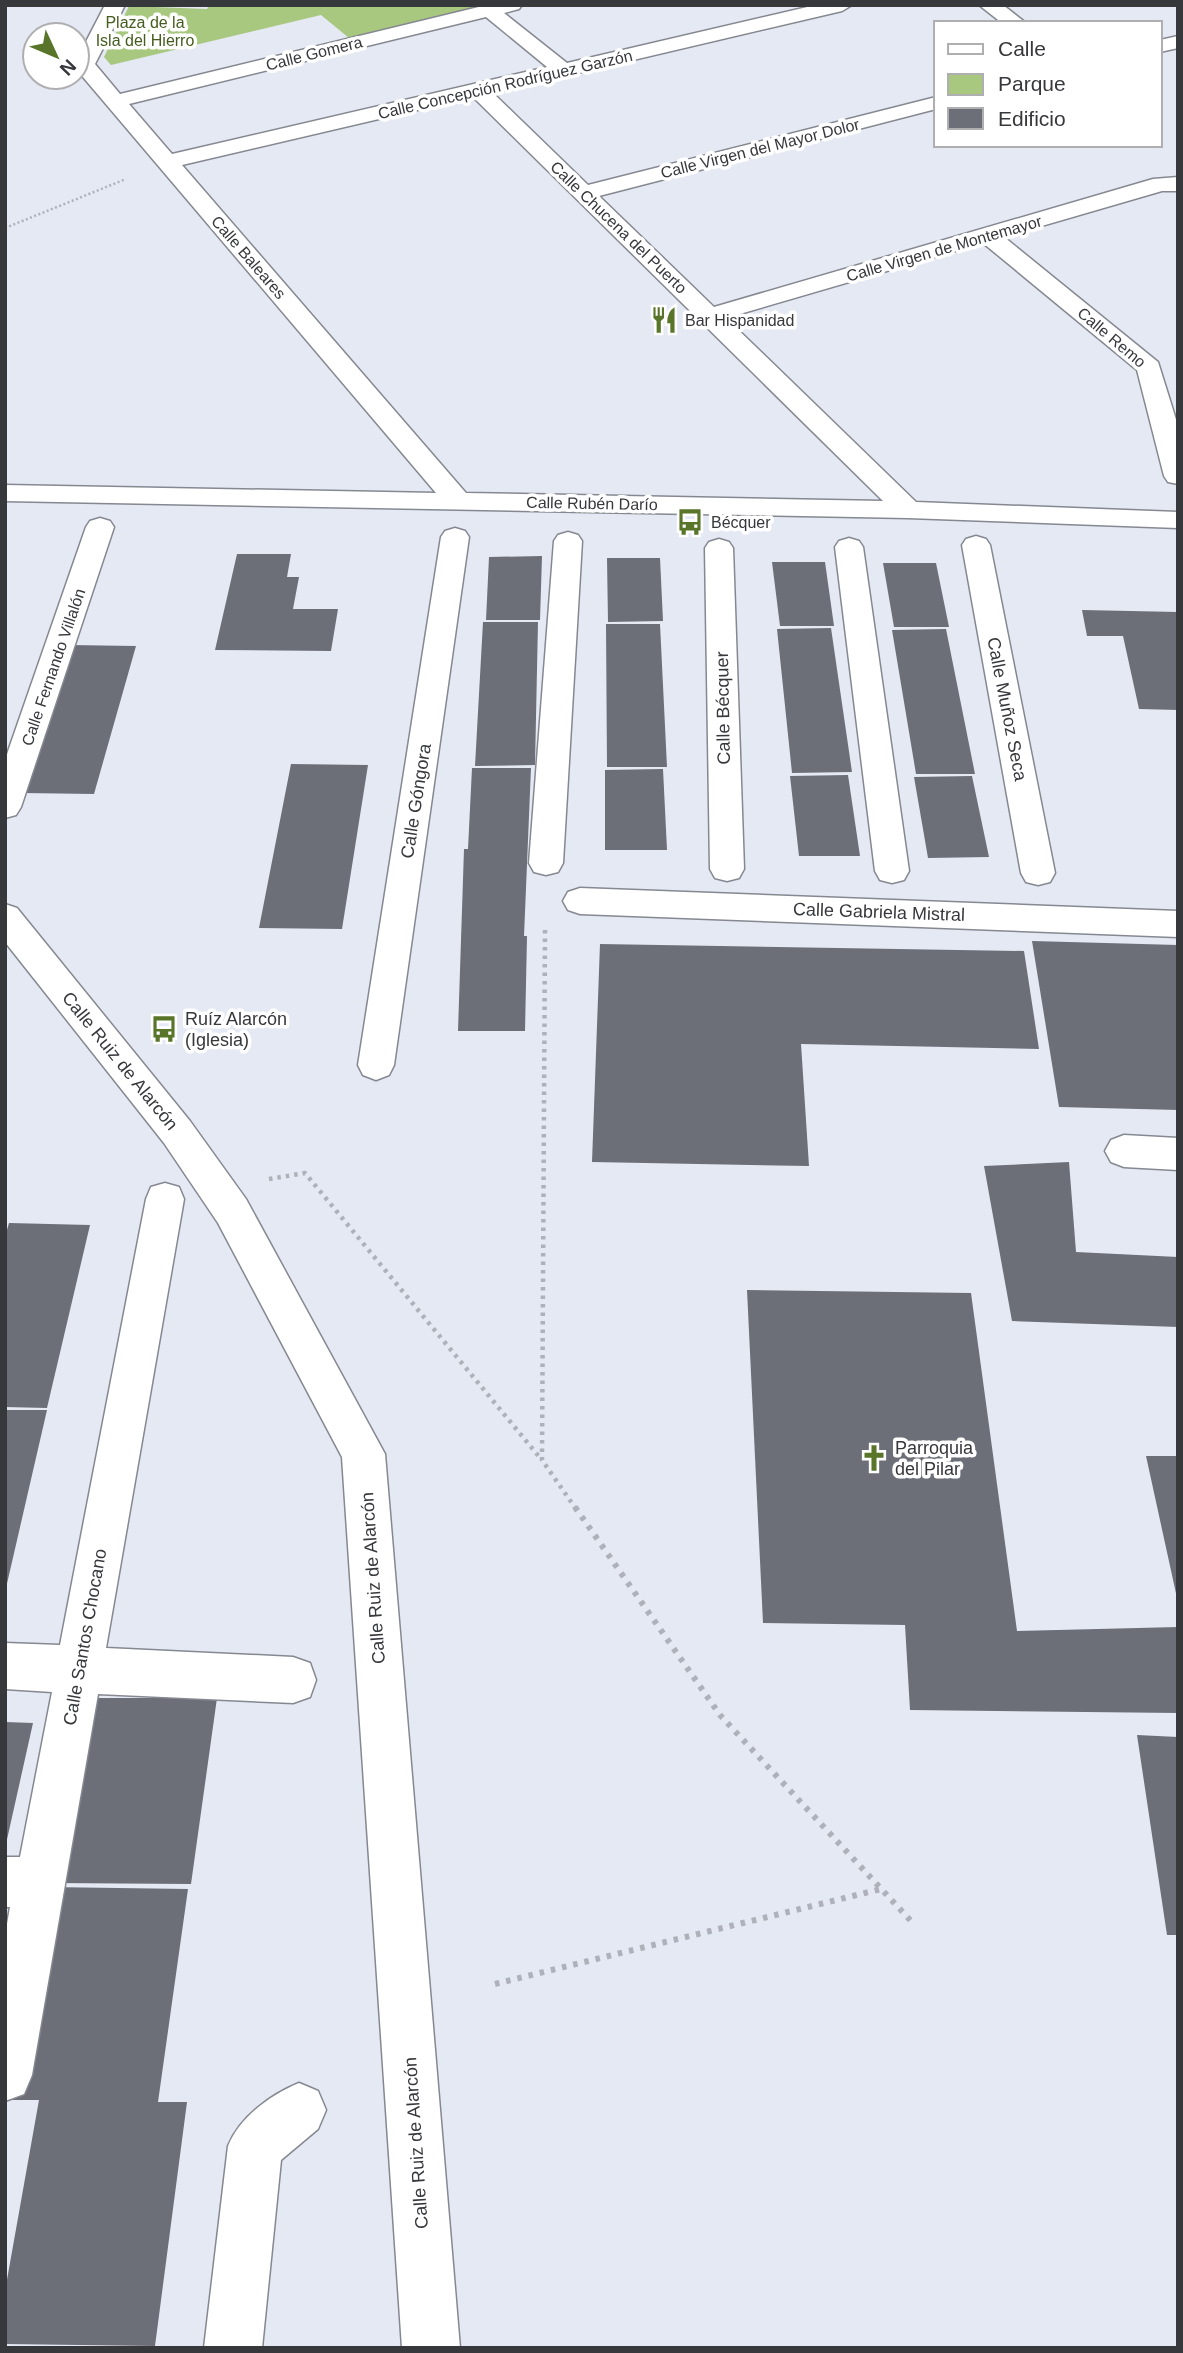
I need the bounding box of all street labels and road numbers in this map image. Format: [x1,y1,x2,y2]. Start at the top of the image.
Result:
street label: Calle Gomera [264,33,364,74]
street label: Calle Concepción Rodríguez Garzón [376,47,634,122]
street label: Calle Virgen del Mayor Dolor [659,115,862,181]
street label: Calle Chucena del Puerto [547,158,690,297]
street label: Calle Baleares [208,212,289,302]
street label: Calle Virgen de Montemayor [844,212,1044,285]
street label: Calle Remo [1074,304,1149,371]
street label: Calle Rubén Darío [526,494,658,513]
street label: Calle Fernando Villalón [19,586,88,748]
street label: Calle Muñoz Seca [983,635,1031,784]
street label: Calle Bécquer [712,651,734,765]
street label: Calle Góngora [397,741,435,860]
street label: Calle Gabriela Mistral [793,899,965,925]
street label: Calle Ruiz de Alarcón [58,988,182,1134]
street label: Calle Ruiz de Alarcón [357,1491,389,1665]
street label: Calle Santos Chocano [60,1547,110,1727]
street label: Calle Ruiz de Alarcón [400,2056,432,2230]

